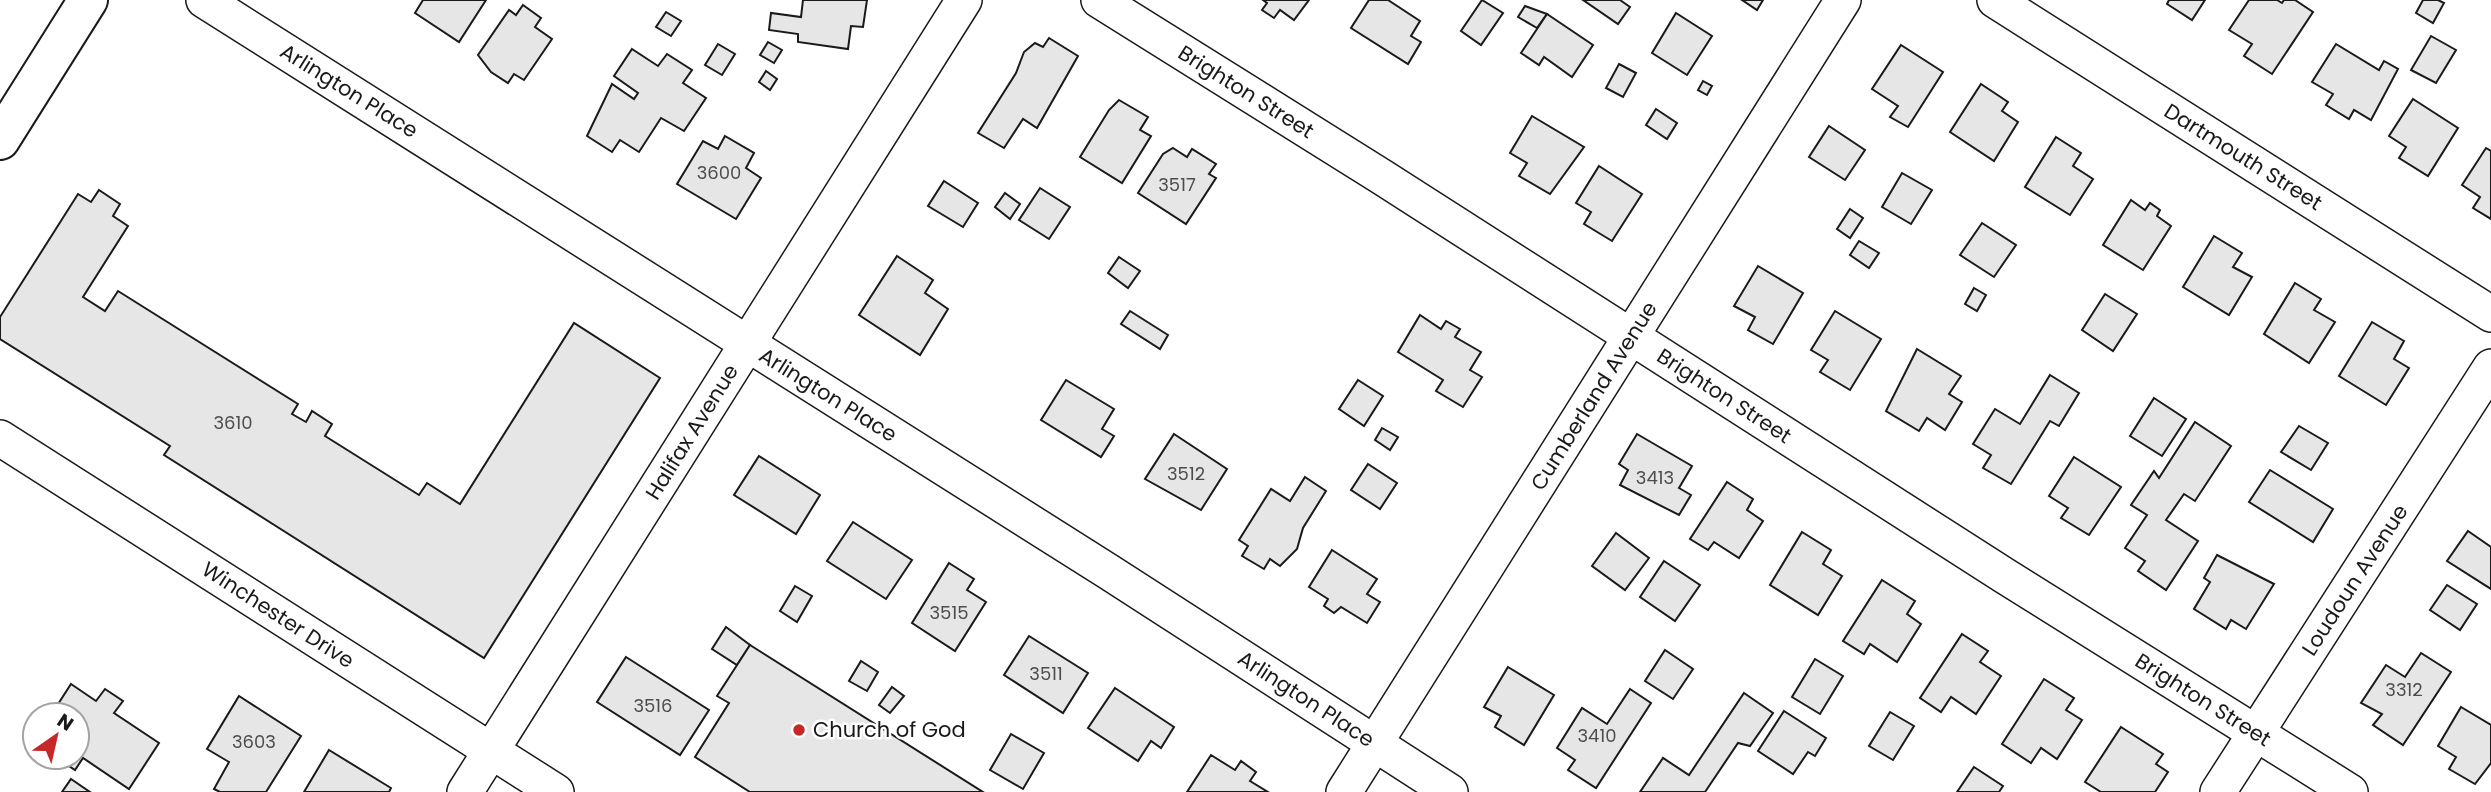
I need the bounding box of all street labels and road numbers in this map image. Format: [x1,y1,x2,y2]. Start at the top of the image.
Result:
street label: Arlington Place [275,37,424,145]
street label: Brighton Street [1173,38,1320,145]
street label: Dartmouth Street [2159,96,2328,217]
street label: Cumberland Avenue [1524,296,1664,496]
street label: Arlington Place [754,341,903,449]
street label: Brighton Street [1651,341,1797,450]
street label: Halifax Avenue [638,358,745,505]
street label: Loudoun Avenue [2295,498,2414,661]
street label: Winchester Drive [197,554,360,675]
street label: Arlington Place [1232,644,1380,754]
street label: Brighton Street [2130,646,2277,753]

